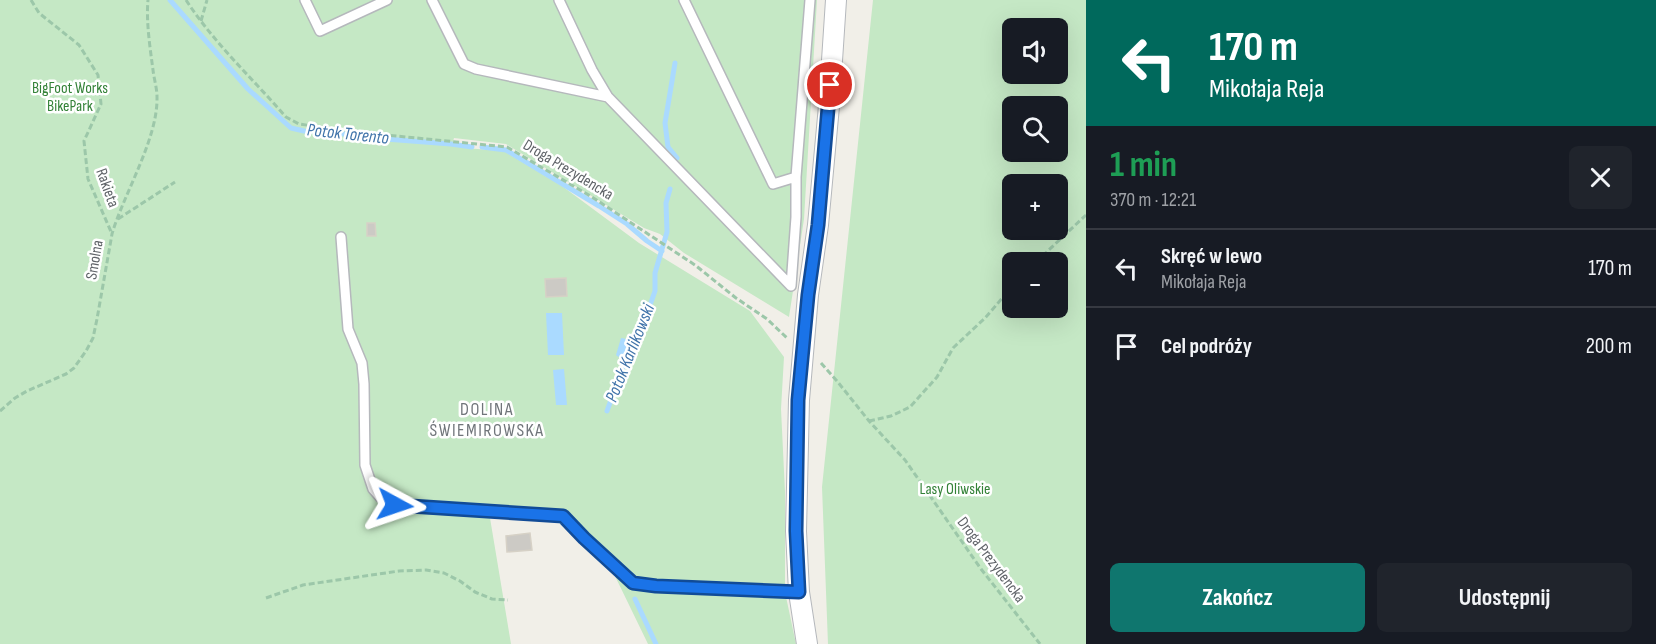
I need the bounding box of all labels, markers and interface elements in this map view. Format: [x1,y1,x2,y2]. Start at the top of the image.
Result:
map controls [1002,18,1068,318]
button: sound [1002,18,1068,84]
text: 170 m [1209,22,1298,73]
icon: left [1110,24,1188,102]
pin [804,59,855,110]
icon: arrive [813,68,846,101]
text: Mikołaja Reja [1209,73,1324,105]
park label: BigFoot Works BikePark [32,79,108,116]
button: search [1002,96,1068,162]
water label: Potok Torento [306,119,391,149]
street label: Droga Prezydencka [520,136,616,204]
text: 1 min [1110,144,1177,187]
button: close [1569,146,1632,209]
street label: Rakieta [91,166,123,210]
button: + [1002,174,1068,240]
text: 370 m · 12:21 [1110,188,1196,212]
street label: Smolna [82,239,108,281]
text: Skręć w lewo [1161,243,1262,270]
button: − [1002,252,1068,318]
icon: left [1110,252,1143,285]
text: 170 m [1588,255,1632,282]
text: Mikołaja Reja [1161,270,1246,294]
water label: Potok Karlikowski [601,300,659,405]
icon: arrive [1110,330,1143,363]
text: Cel podróży [1161,333,1252,360]
text: 200 m [1586,333,1632,360]
district label: DOLINA ŚWIEMIROWSKA [429,399,545,441]
position arrow [363,473,427,537]
park label: Lasy Oliwskie [920,480,990,499]
street label: Droga Prezydencka [953,514,1029,606]
button: Zakończ [1110,563,1365,632]
button: Udostępnij [1377,563,1632,632]

